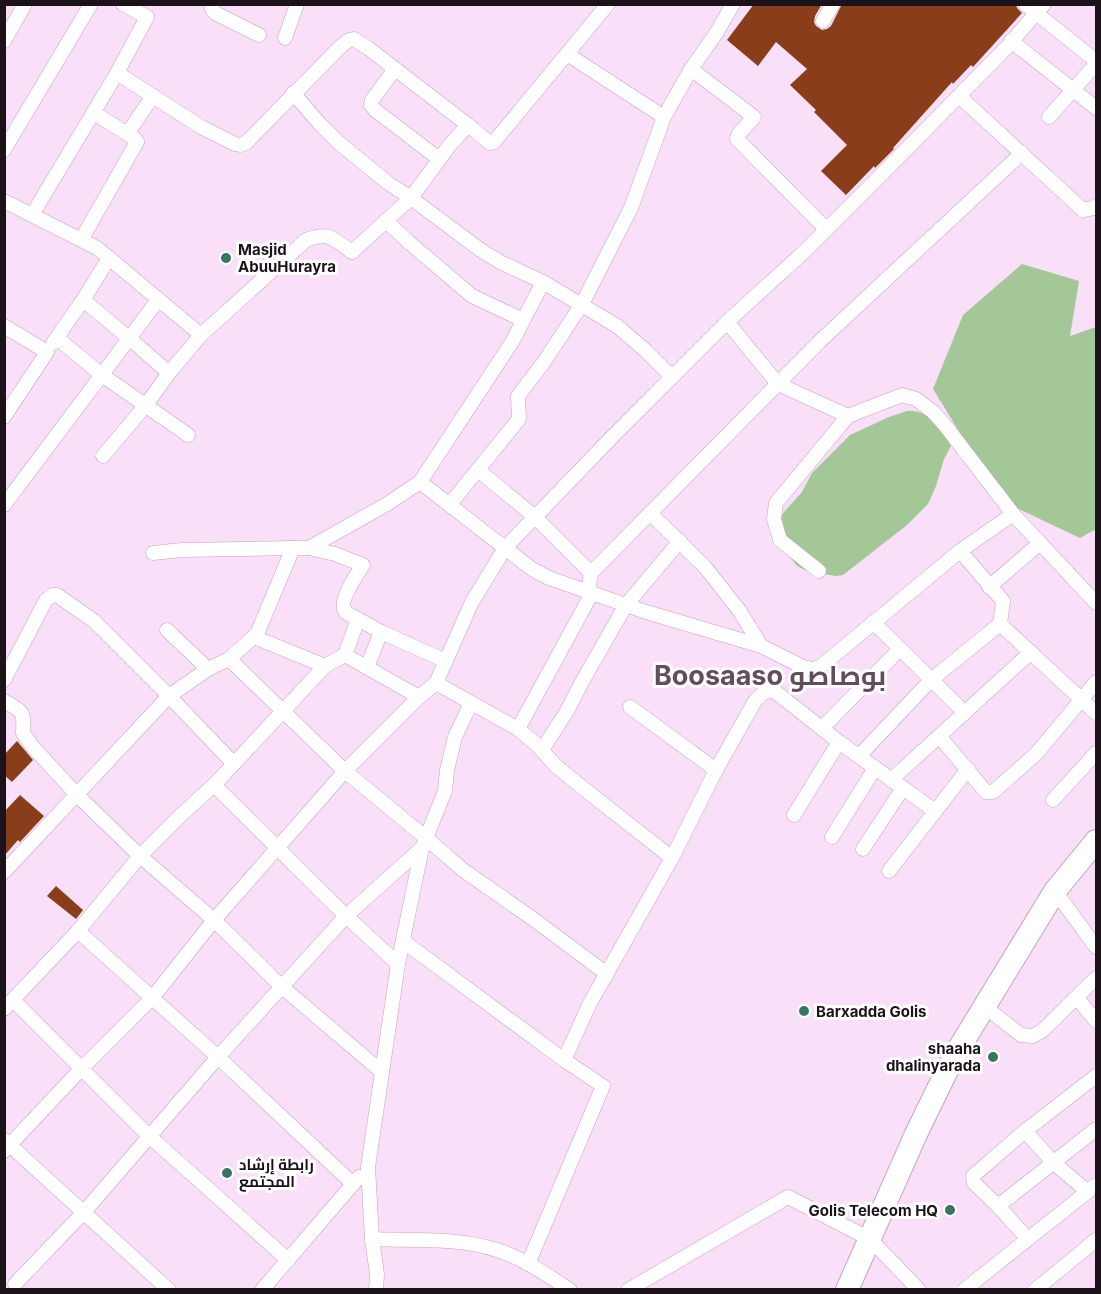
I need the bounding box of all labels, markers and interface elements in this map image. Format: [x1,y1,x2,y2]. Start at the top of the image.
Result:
place label: Masjid AbuuHurayra [238,240,336,276]
marker: Masjid AbuuHurayra [219,251,233,265]
district label: Boosaaso بوصاصو [654,659,886,692]
place label: Barxadda Golis [816,1002,927,1021]
marker: Barxadda Golis [797,1004,811,1018]
place label: shaaha dhalinyarada [886,1039,981,1075]
marker: shaaha dhalinyarada [986,1050,1000,1064]
place label: رابطة إرشاد المجتمع [239,1155,314,1192]
marker: رابطة إرشاد المجتمع [220,1166,234,1180]
place label: Golis Telecom HQ [809,1201,938,1220]
marker: Golis Telecom HQ [943,1203,957,1217]

